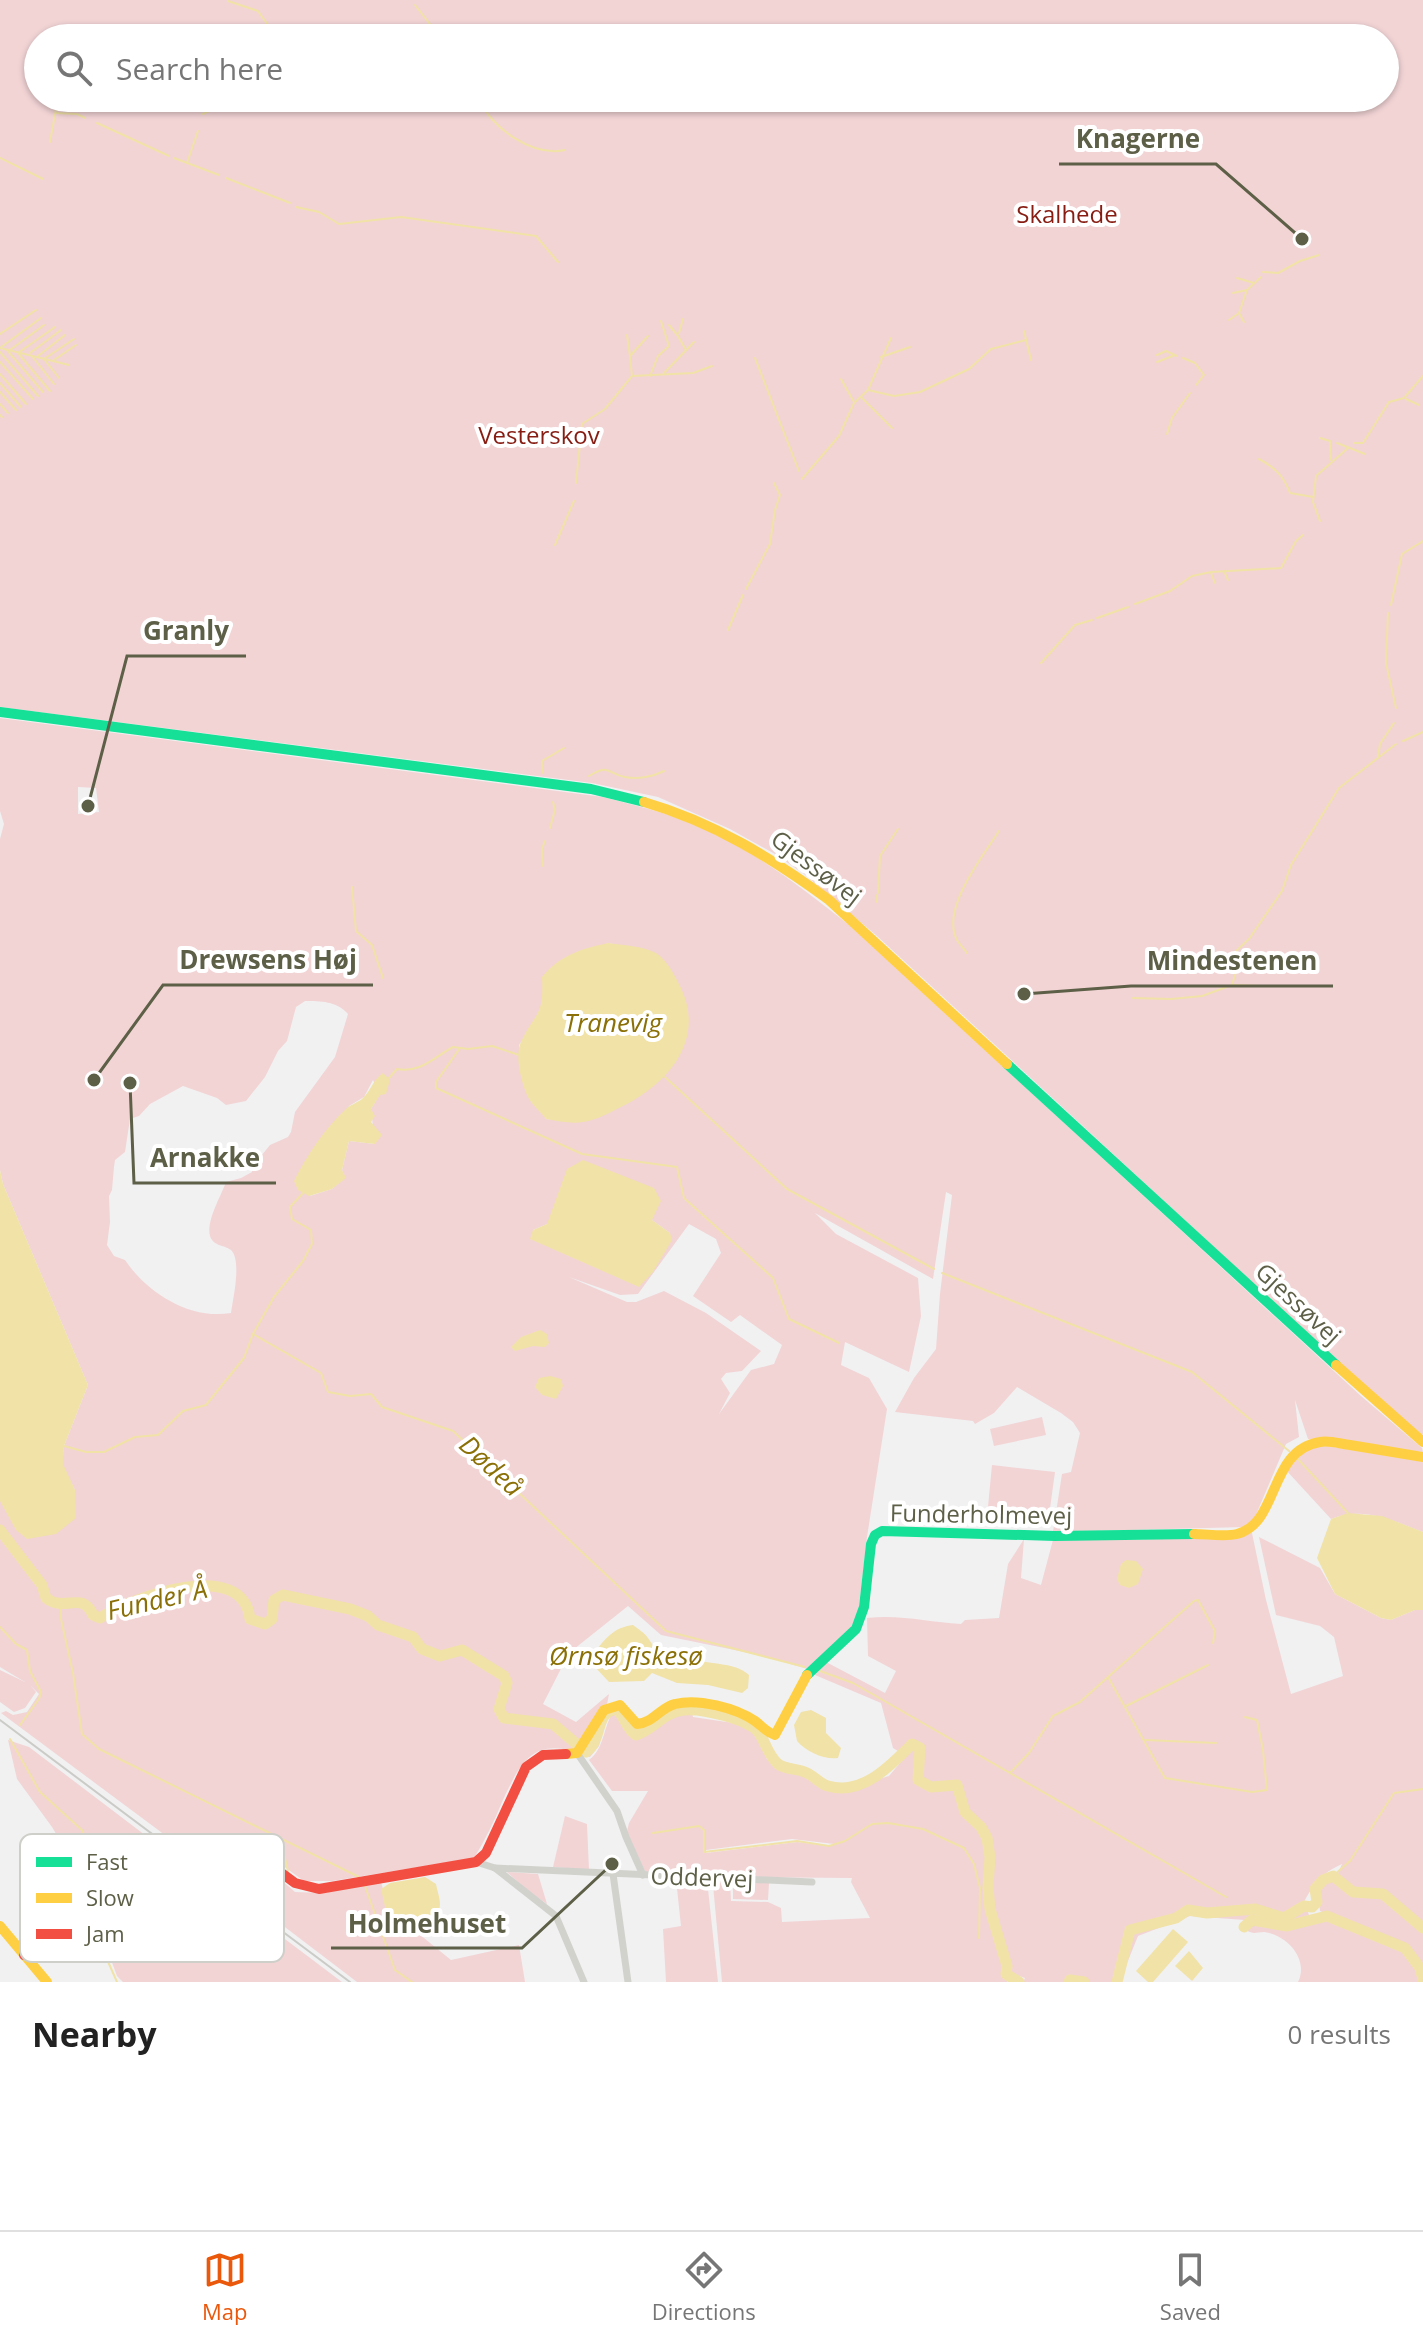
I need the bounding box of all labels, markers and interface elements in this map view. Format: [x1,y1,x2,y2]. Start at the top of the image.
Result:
search box [24,24,1399,112]
icon: search [52,46,96,90]
text: Search here [116,48,283,89]
callout: Knagerne [1059,114,1216,164]
text: Knagerne [1076,120,1200,156]
park label: Skalhede [1016,197,1118,230]
park label: Vesterskov [478,418,600,451]
callout: Granly [127,606,246,656]
text: Granly [143,612,229,648]
street label: Gjessøvej [765,822,869,912]
callout: Drewsens Høj [163,935,373,985]
callout: Mindestenen [1131,936,1333,986]
text: Drewsens Høj [179,941,357,977]
text: Mindestenen [1147,942,1317,978]
water label: Tranevig [564,1004,663,1040]
callout: Arnakke [134,1133,276,1183]
text: Arnakke [150,1139,260,1175]
street label: Gjessøvej [1249,1255,1349,1351]
water label: Dødeå [452,1427,531,1504]
street label: Funderholmevej [890,1495,1072,1532]
water label: Funder Å [103,1570,211,1628]
water label: Ørnsø fiskesø [549,1637,703,1673]
legend [20,1834,284,1962]
text: Fast [86,1846,128,1876]
street label: Oddervej [650,1858,754,1895]
text: Slow [86,1882,134,1912]
callout: Holmehuset [331,1898,522,1948]
text: Holmehuset [348,1905,506,1941]
text: Jam [84,1918,125,1948]
text: Nearby [32,2011,157,2057]
text: 0 results [1288,2016,1391,2052]
tab: Map [202,2248,248,2326]
tab: Directions [652,2248,756,2326]
tab: Saved [1160,2248,1221,2326]

